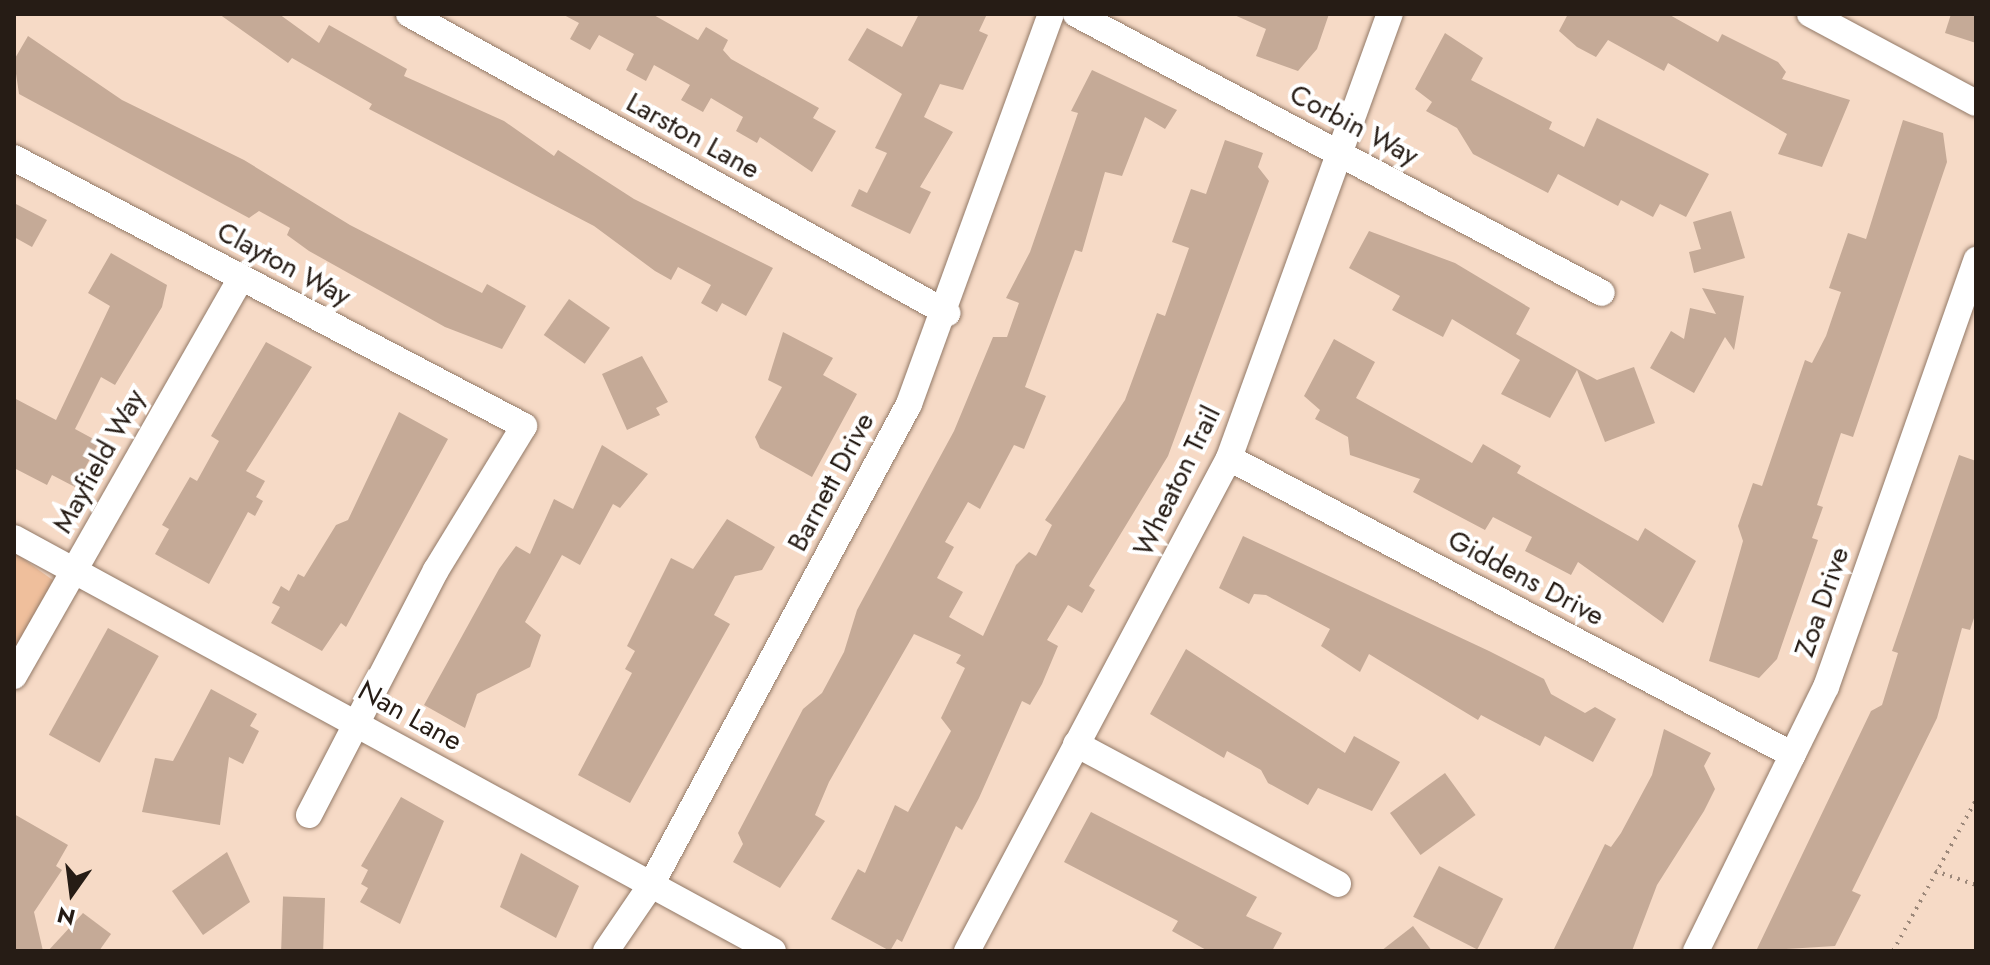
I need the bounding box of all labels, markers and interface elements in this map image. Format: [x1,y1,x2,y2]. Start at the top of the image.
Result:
street label: Corbin Way [1284,77,1424,173]
street label: Larston Lane [620,86,766,186]
street label: Clayton Way [211,215,357,313]
street label: Mayfield Way [46,383,152,539]
street label: Wheaton Trail [1126,400,1228,562]
street label: Barnett Drive [781,407,881,557]
street label: Giddens Drive [1442,523,1610,633]
street label: Zoa Drive [1788,543,1856,661]
street label: Nan Lane [352,674,468,758]
north arrow [32,853,112,933]
text: N [54,899,79,934]

